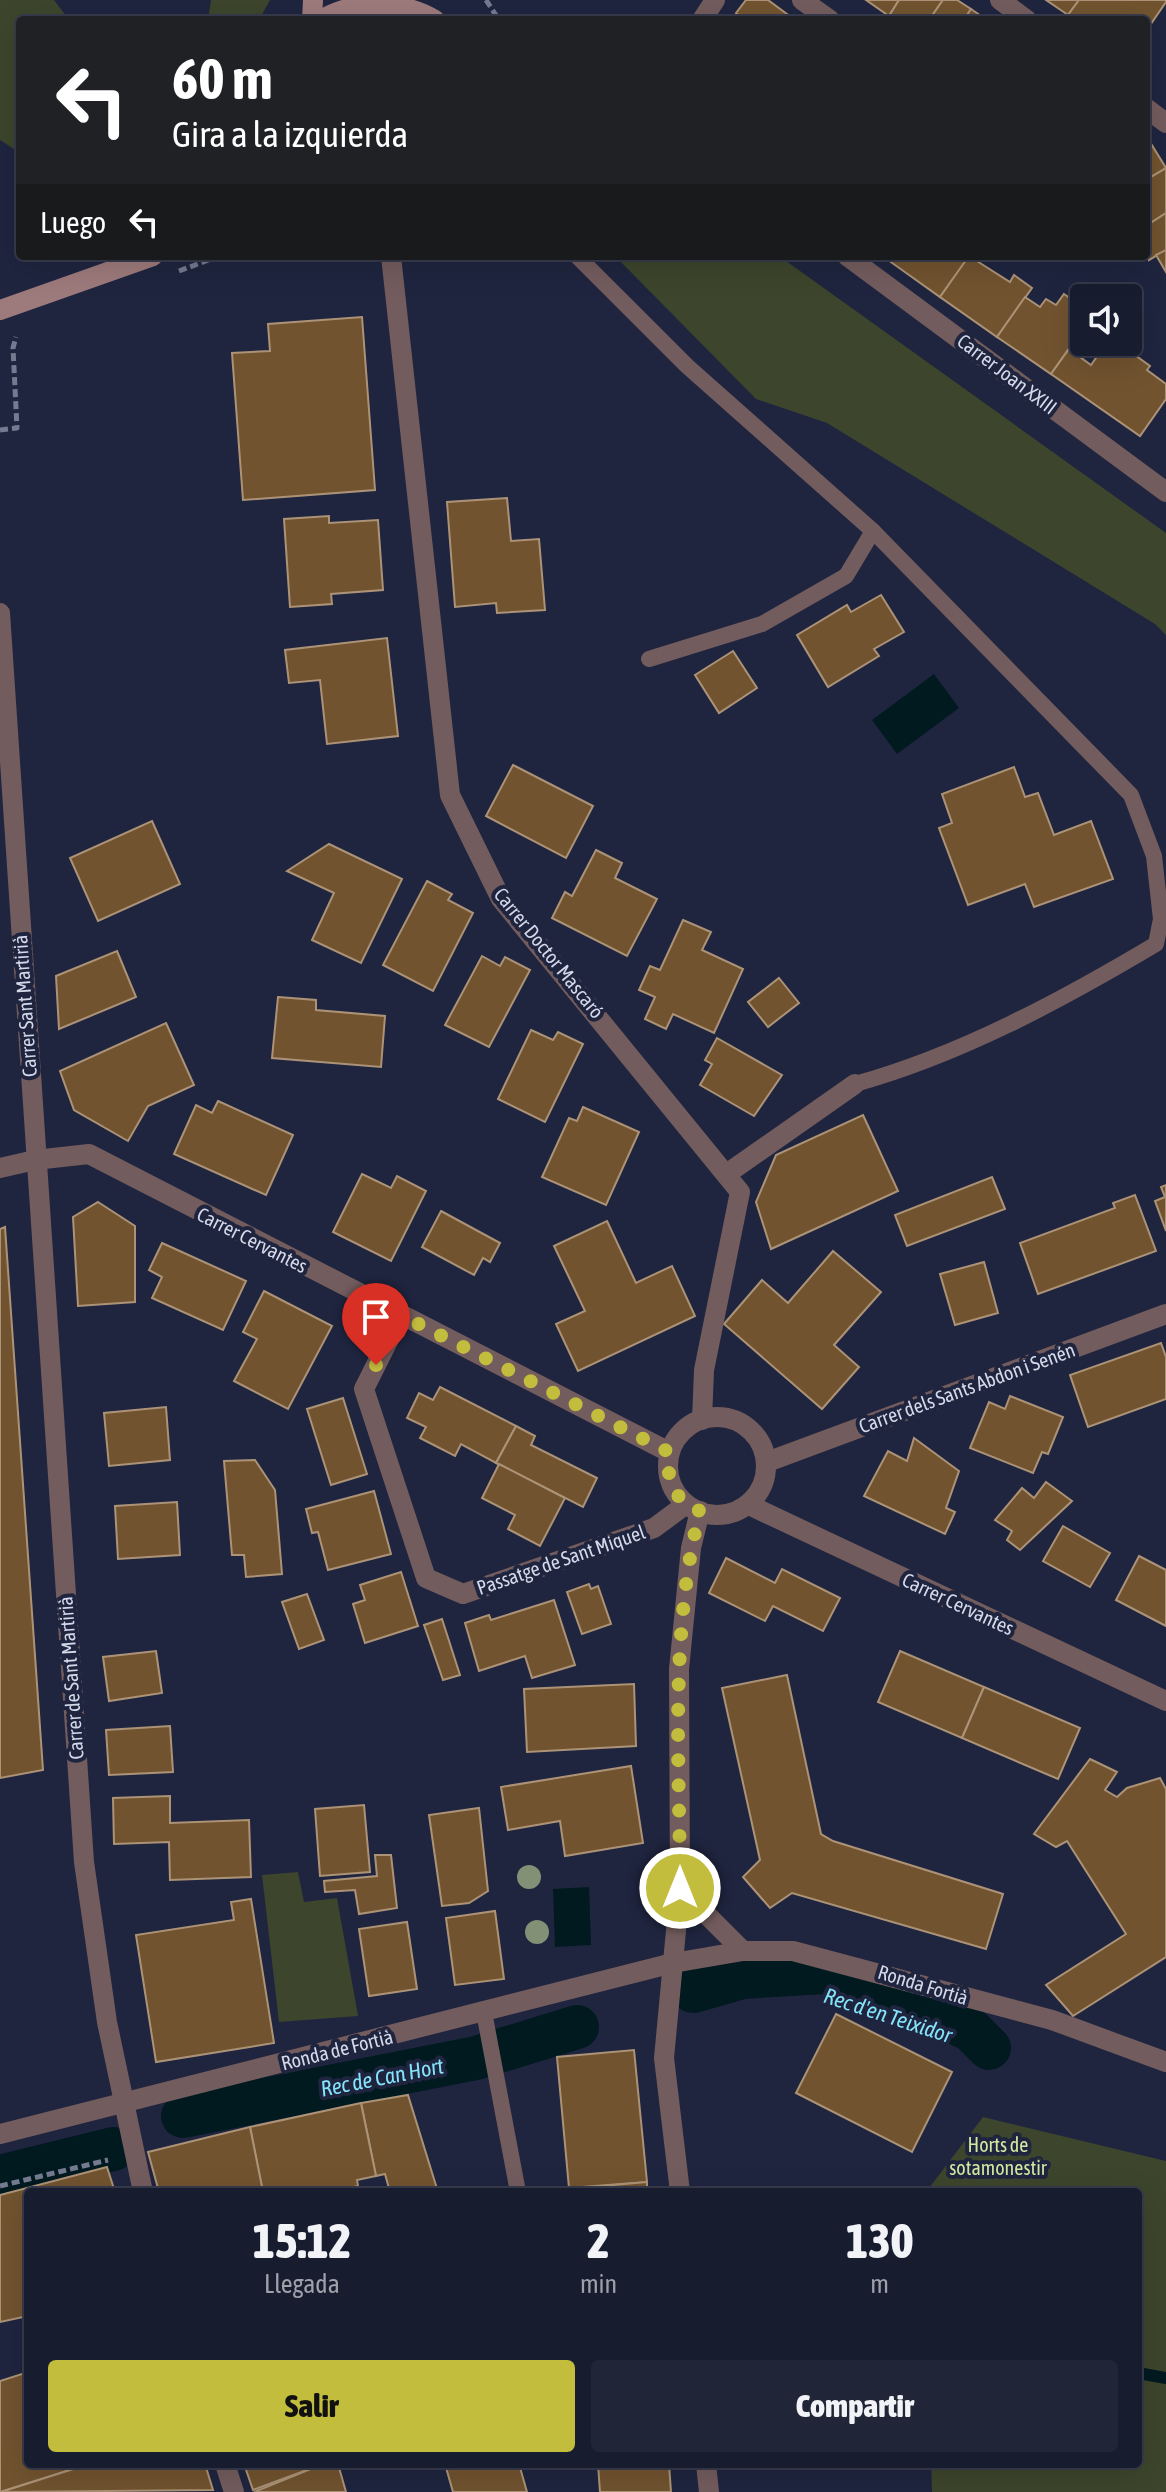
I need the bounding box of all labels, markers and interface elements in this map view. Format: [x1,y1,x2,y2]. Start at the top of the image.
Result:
text: 60 m [172,47,273,111]
icon: left [40,48,144,152]
text: Gira a la izquierda [172,113,408,155]
icon: left [122,200,166,244]
text: Luego [40,205,106,239]
map controls [1070,284,1142,356]
button: sound [1070,284,1142,356]
street label: Carrer Joan XXIII [953,329,1062,418]
street label: Carrer Doctor Mascaró [490,883,609,1023]
street label: Carrer Sant Martirià [8,934,41,1078]
street label: Carrer Cervantes [193,1202,311,1277]
pin [342,1283,410,1365]
icon: arrive [354,1295,398,1339]
street label: Carrer dels Sants Abdon i Senén [856,1338,1078,1437]
street label: Passatge de Sant Miquel [474,1520,649,1599]
street label: Carrer Cervantes [899,1568,1018,1639]
street label: Carrer de Sant Martirià [53,1596,88,1760]
position arrow [638,1846,722,1930]
street label: Ronda Fortià [875,1960,971,2009]
water label: Rec d'en Teixidor [821,1982,957,2048]
street label: Ronda de Fortià [279,2025,395,2075]
water label: Rec de Can Hort [318,2052,446,2102]
park label: Horts de sotamonestir [949,2133,1048,2179]
text: 15:12 [253,2213,351,2268]
text: 2 [587,2213,610,2268]
text: 130 [846,2213,913,2268]
text: Llegada [264,2269,340,2299]
text: min [580,2269,617,2299]
text: m [870,2269,889,2299]
button: Salir [48,2360,575,2452]
button: Compartir [591,2360,1118,2452]

